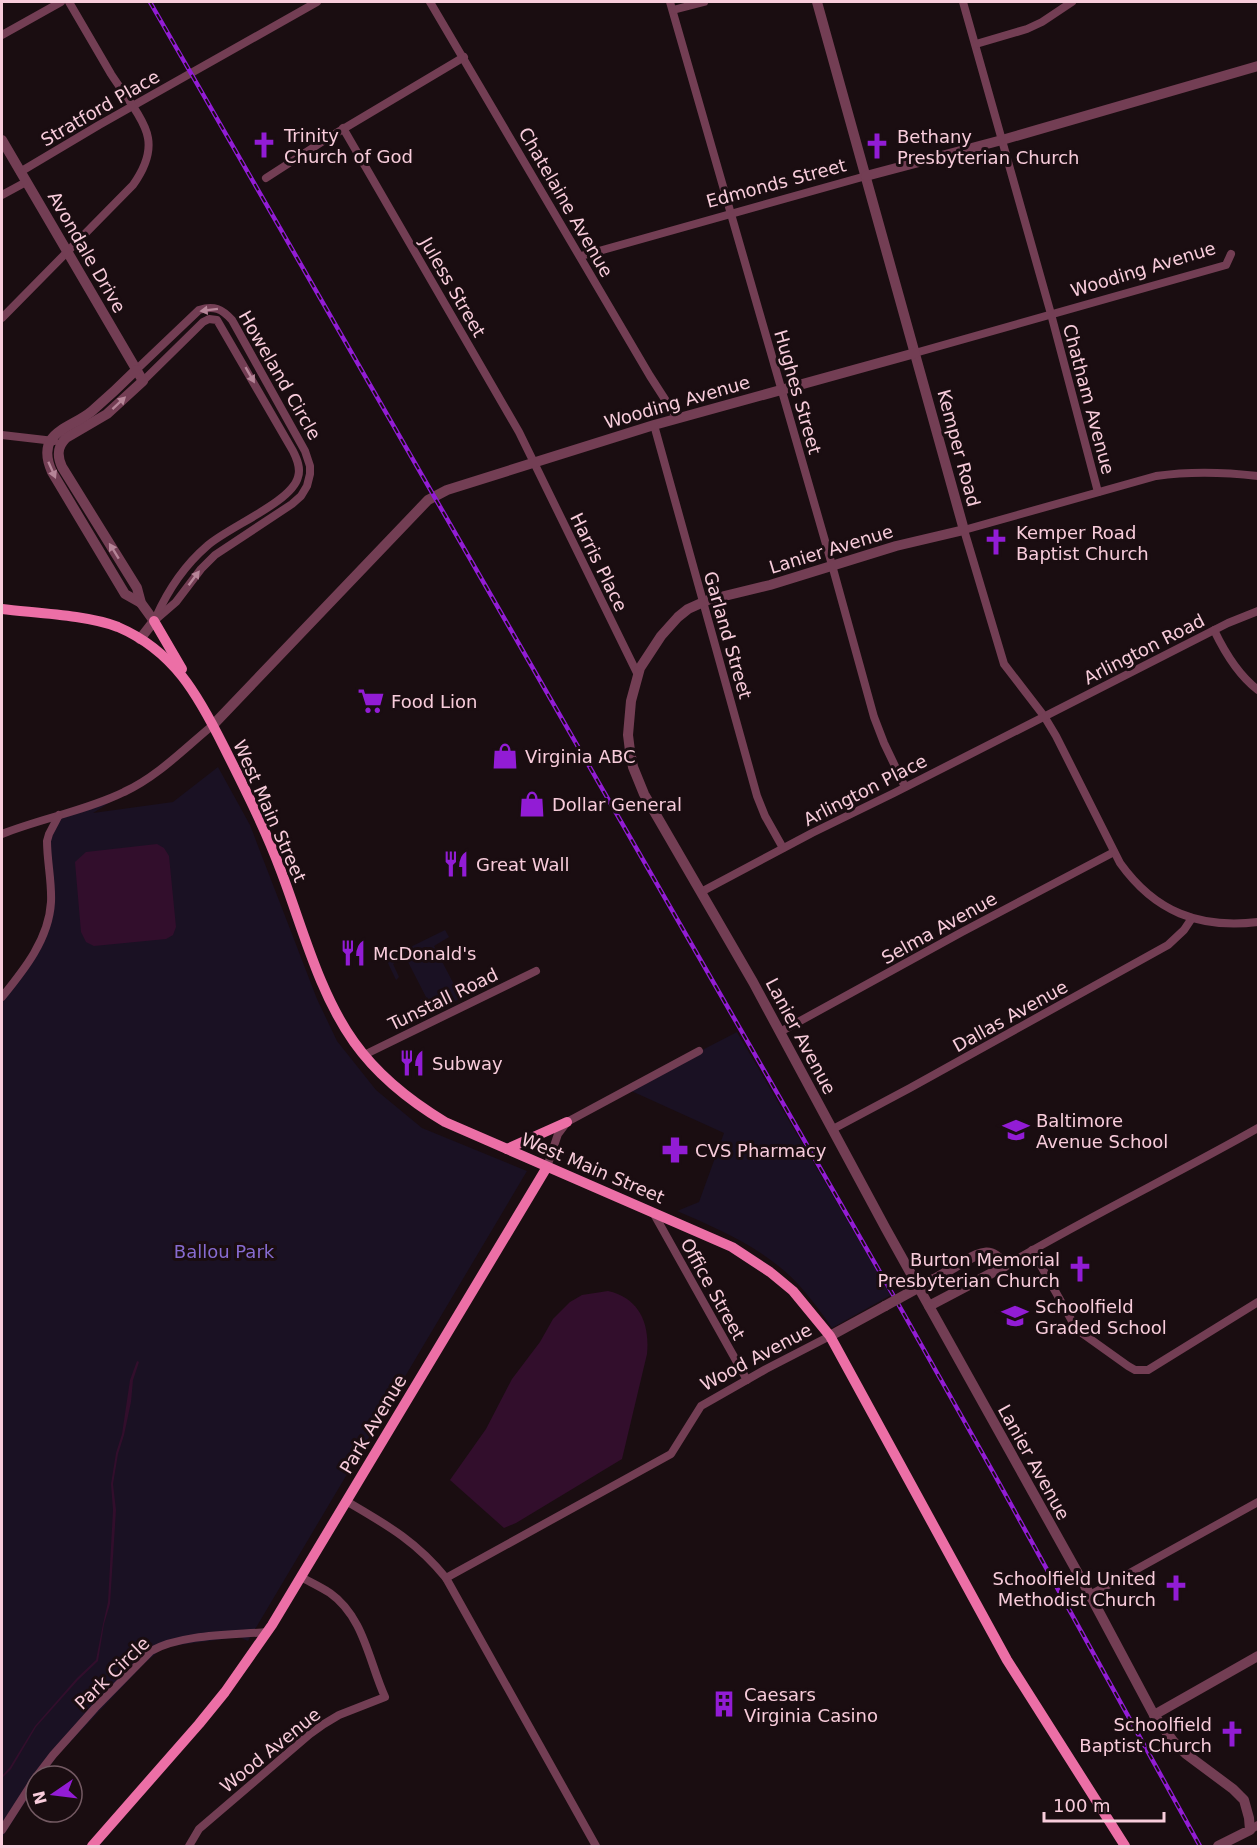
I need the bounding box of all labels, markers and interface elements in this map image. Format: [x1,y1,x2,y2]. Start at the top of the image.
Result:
street label: Stratford Place [37,66,163,150]
street label: Chatelaine Avenue [515,123,617,281]
place label: Trinity Church of God [283,125,413,167]
place label: Bethany Presbyterian Church [897,126,1079,168]
church icon: Trinity Church of God [249,130,279,160]
church icon: Bethany Presbyterian Church [862,131,892,161]
street label: Edmonds Street [704,154,848,212]
street label: Avondale Drive [44,188,130,316]
street label: Juless Street [415,232,490,341]
street label: Wooding Avenue [1068,237,1218,301]
one-way arrow [199,305,218,314]
street label: Howeland Circle [235,307,325,443]
street label: Chatham Avenue [1059,322,1119,476]
street label: Hughes Street [770,327,826,457]
one-way arrow [244,367,255,383]
street label: Wooding Avenue [602,371,752,433]
street label: Kemper Road [933,387,985,509]
one-way arrow [111,396,126,410]
one-way arrow [47,461,57,479]
street label: Harris Place [566,509,632,615]
street label: Lanier Avenue [766,520,896,578]
place label: Kemper Road Baptist Church [1016,522,1149,564]
church icon: Kemper Road Baptist Church [981,527,1011,557]
one-way arrow [109,543,120,559]
street label: Garland Street [700,569,756,701]
one-way arrow [187,571,199,586]
street label: Arlington Road [1080,609,1208,689]
supermarket icon: Food Lion [356,686,386,716]
place label: Food Lion [391,691,477,712]
street label: West Main Street [229,737,311,885]
shop icon: Virginia ABC [490,741,520,771]
place label: Virginia ABC [525,746,636,767]
street label: Arlington Place [800,750,930,830]
shop icon: Dollar General [517,789,547,819]
place label: Dollar General [552,794,682,815]
restaurant icon: Great Wall [441,849,471,879]
place label: Great Wall [476,854,570,875]
street label: Selma Avenue [878,888,1000,968]
restaurant icon: McDonald's [338,938,368,968]
place label: McDonald's [373,943,477,964]
street label: Tunstall Road [384,963,501,1035]
street label: Lanier Avenue [762,974,840,1098]
street label: Dallas Avenue [949,976,1071,1056]
restaurant icon: Subway [397,1048,427,1078]
place label: Subway [432,1053,503,1074]
place label: Baltimore Avenue School [1036,1110,1168,1152]
school or university icon: Baltimore Avenue School [1001,1115,1031,1145]
street label: West Main Street [518,1128,668,1208]
pharmacy icon: CVS Pharmacy [660,1135,690,1165]
place label: CVS Pharmacy [695,1140,827,1161]
street label: Office Street [676,1235,750,1343]
park label: Ballou Park [174,1241,275,1262]
place label: Burton Memorial Presbyterian Church [878,1249,1060,1291]
church icon: Burton Memorial Presbyterian Church [1065,1254,1095,1284]
place label: Schoolfield Graded School [1035,1296,1167,1338]
school or university icon: Schoolfield Graded School [1000,1301,1030,1331]
street label: Wood Avenue [697,1319,815,1395]
street label: Park Avenue [335,1371,411,1477]
street label: Lanier Avenue [994,1401,1074,1523]
place label: Schoolfield United Methodist Church [993,1568,1156,1610]
church icon: Schoolfield United Methodist Church [1161,1573,1191,1603]
street label: Park Circle [70,1632,154,1714]
place label: Caesars Virginia Casino [744,1684,878,1726]
building icon: Caesars Virginia Casino [709,1689,739,1719]
street label: Wood Avenue [216,1703,324,1797]
place label: Schoolfield Baptist Church [1079,1714,1212,1756]
church icon: Schoolfield Baptist Church [1217,1719,1247,1749]
north arrow [24,1764,84,1824]
scale bar [1044,1785,1164,1823]
text: N [29,1789,51,1806]
text: 100 m [1053,1795,1111,1816]

